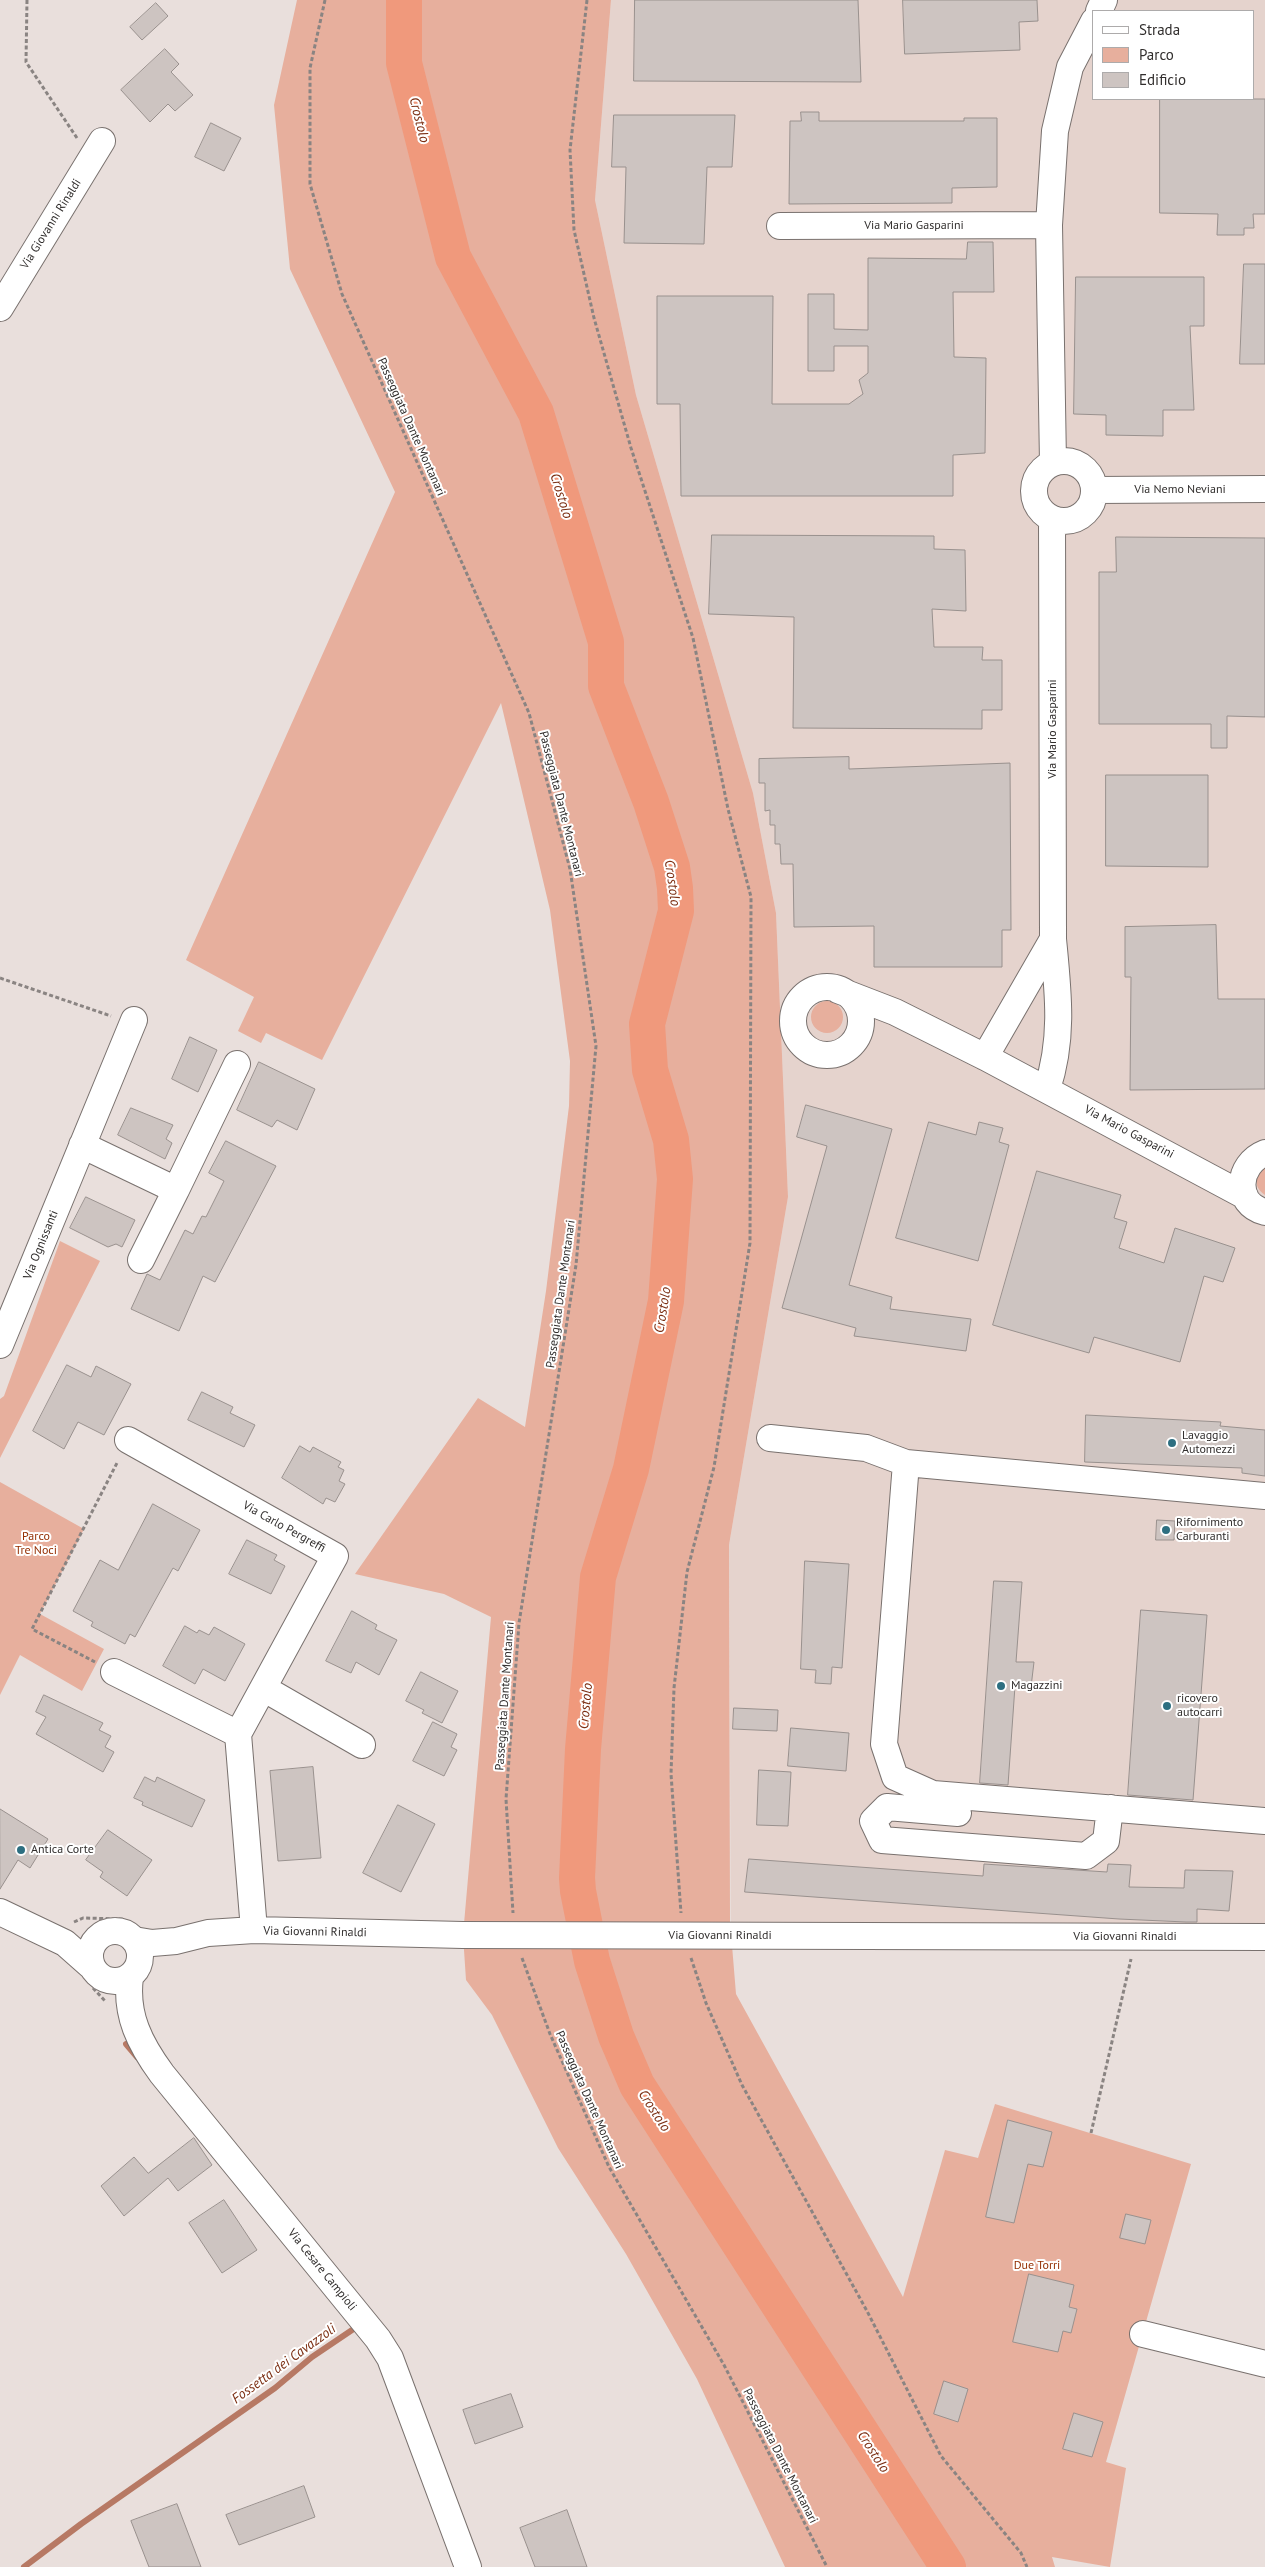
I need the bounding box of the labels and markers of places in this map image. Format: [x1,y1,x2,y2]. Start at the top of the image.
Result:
place label: Lavaggio Automezzi [1182,1429,1236,1457]
marker: Lavaggio Automezzi [1166,1437,1178,1449]
place label: Rifornimento Carburanti [1176,1516,1243,1544]
marker: Rifornimento Carburanti [1160,1524,1172,1536]
place label: Magazzini [1011,1679,1063,1693]
marker: Magazzini [995,1680,1007,1692]
place label: ricovero autocarri [1177,1692,1223,1720]
marker: ricovero autocarri [1161,1700,1173,1712]
place label: Antica Corte [31,1843,94,1857]
marker: Antica Corte [15,1844,27,1856]

